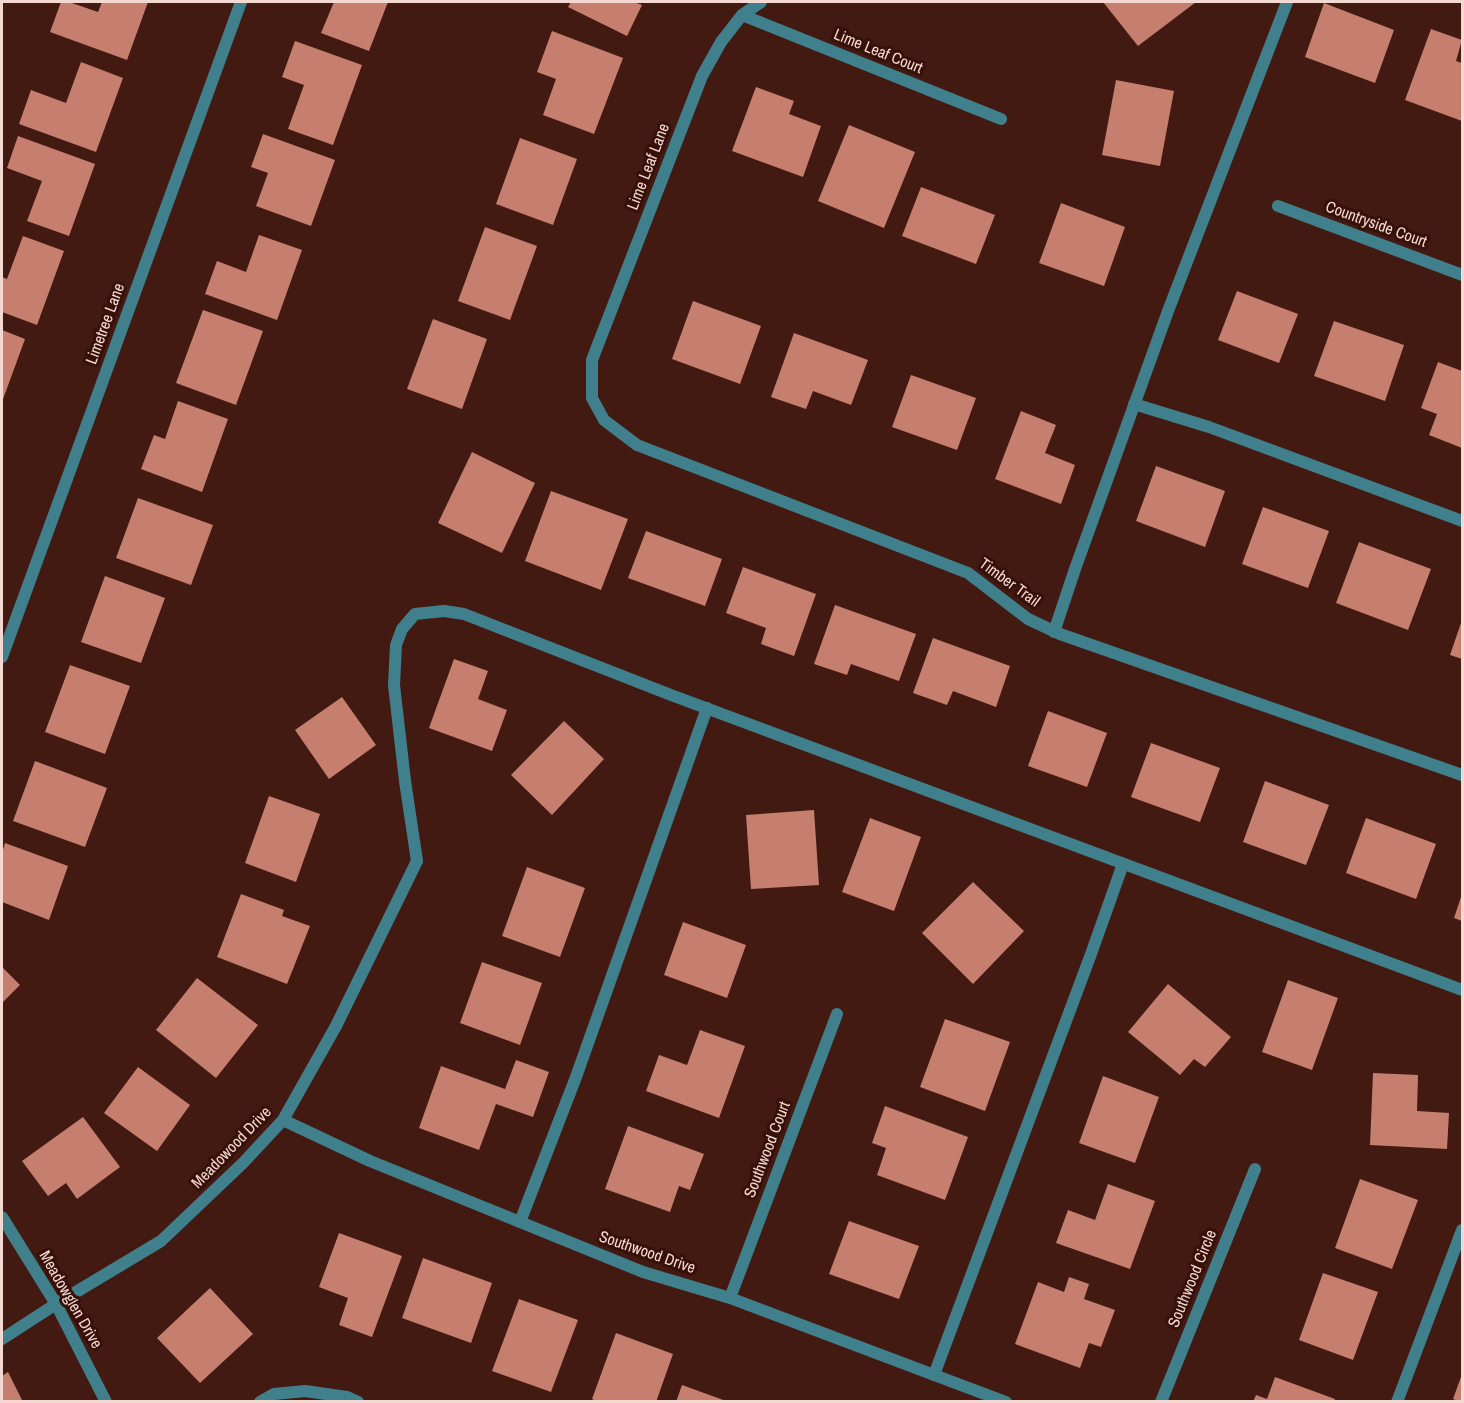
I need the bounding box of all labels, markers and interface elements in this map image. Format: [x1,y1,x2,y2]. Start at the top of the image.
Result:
street label: Lime Leaf Court [831,25,925,79]
street label: Lime Leaf Lane [624,121,674,213]
street label: Countryside Court [1323,198,1429,252]
street label: Limetree Lane [83,281,129,367]
street label: Timber Trail [975,554,1043,612]
street label: Southwood Court [741,1099,795,1201]
street label: Meadowood Drive [188,1103,276,1193]
street label: Southwood Circle [1165,1227,1221,1331]
street label: Southwood Drive [596,1228,698,1278]
street label: Meadowglen Drive [34,1248,106,1352]

